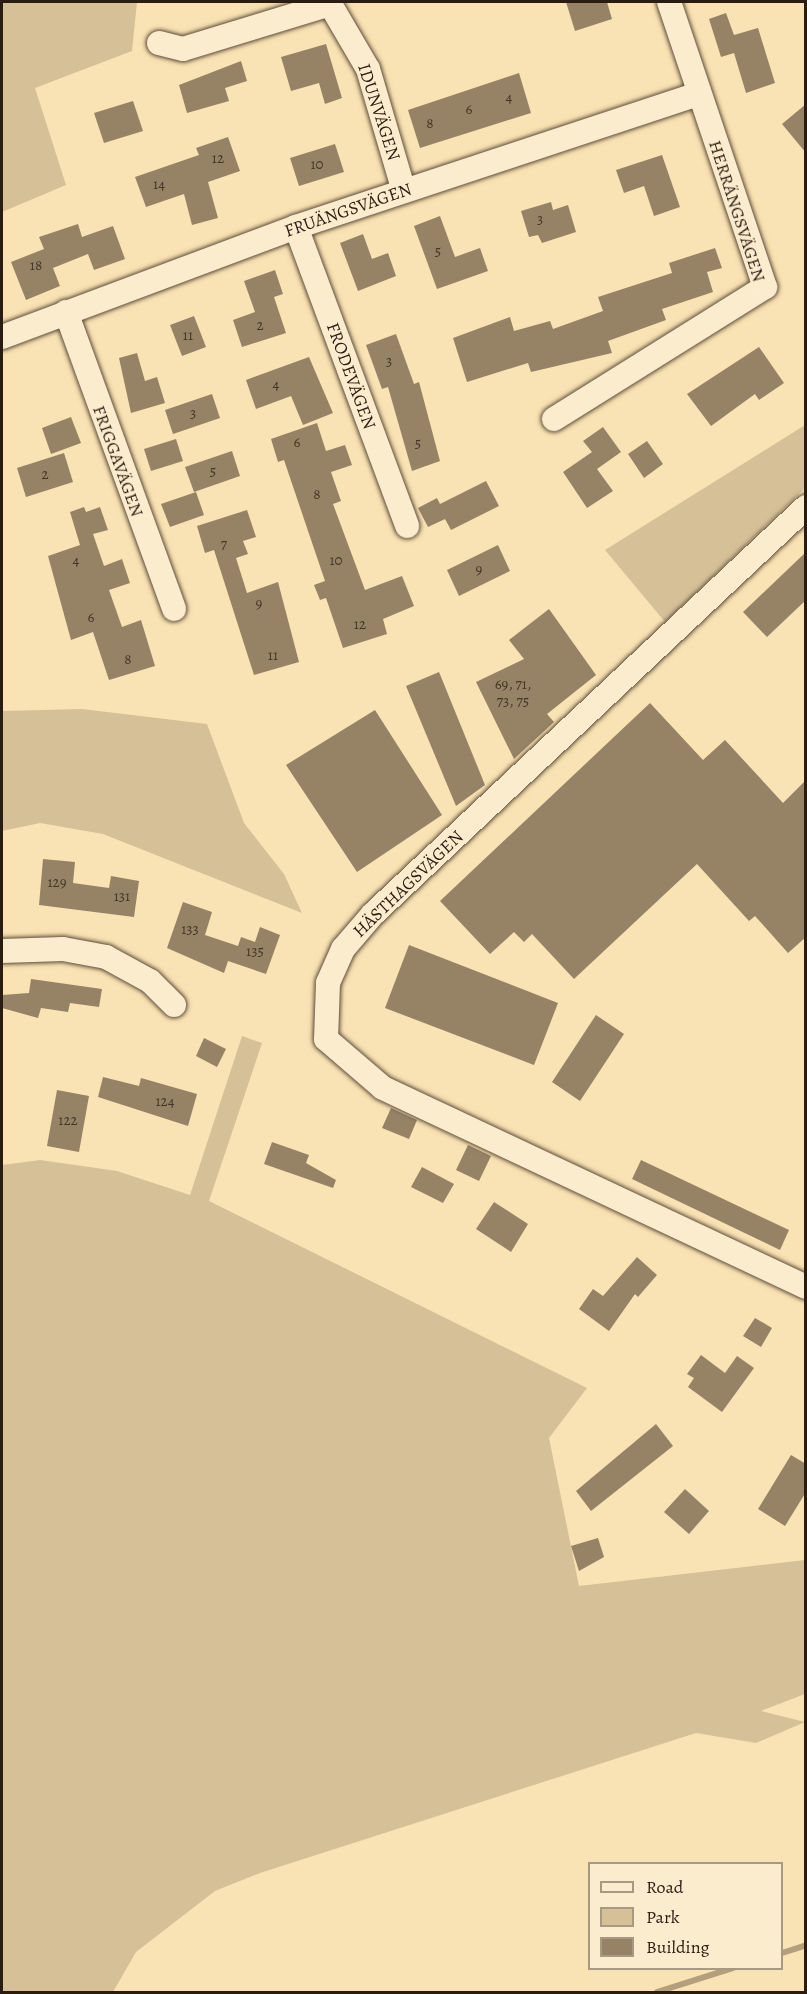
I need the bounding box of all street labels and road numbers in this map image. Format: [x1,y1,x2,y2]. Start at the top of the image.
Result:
street label: IDUNVÄGEN [353,61,405,163]
street label: HERRÄNGSVÄGEN [704,138,770,284]
street label: FRUÄNGSVÄGEN [282,178,414,242]
street label: FRODEVÄGEN [322,320,380,432]
street label: FRIGGAVÄGEN [88,403,148,519]
street label: HÄSTHAGSVÄGEN [348,826,468,942]

